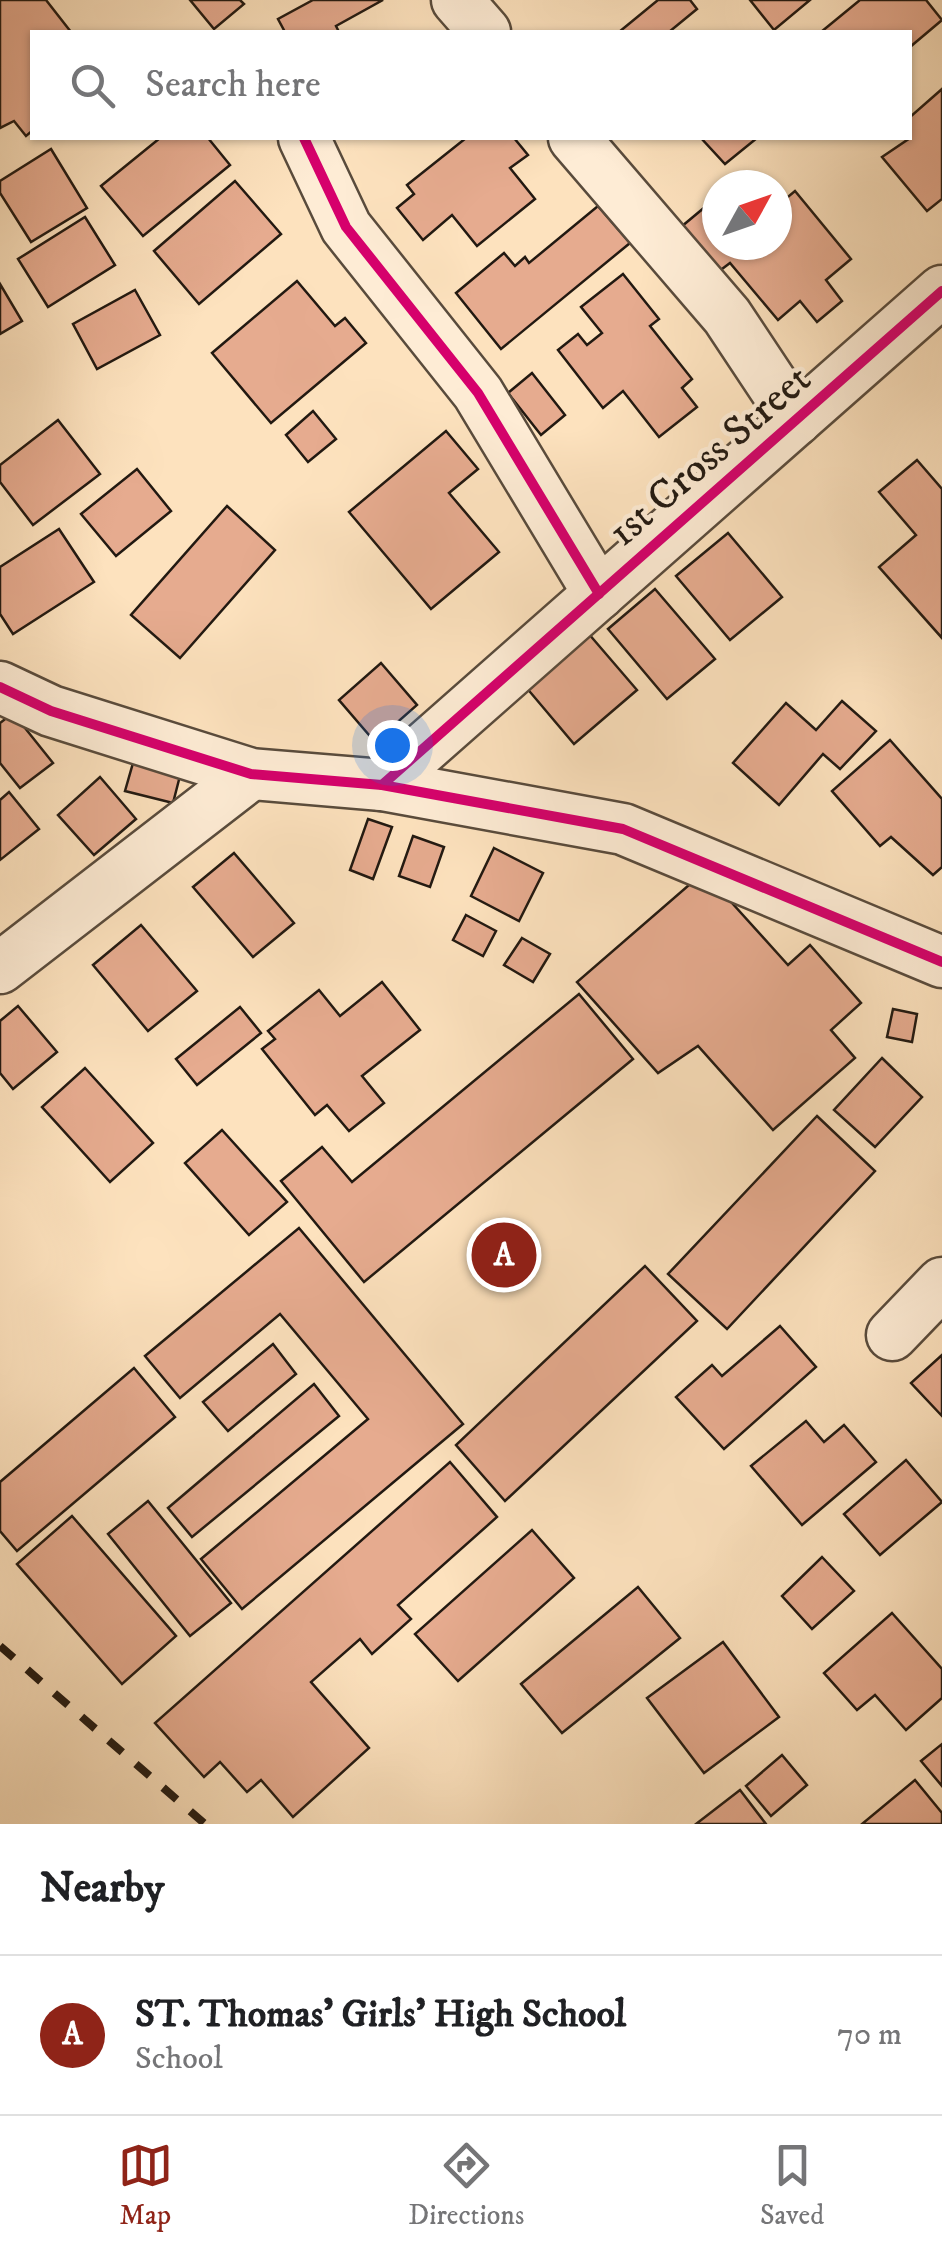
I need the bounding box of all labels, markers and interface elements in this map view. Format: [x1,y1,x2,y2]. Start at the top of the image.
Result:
search box [30,30,912,140]
icon: search [65,58,120,113]
text: Search here [145,61,321,109]
north arrow [702,170,792,260]
street label: 1st Cross Street [598,354,822,559]
your location [367,720,418,771]
pin: A [472,1218,536,1292]
text: Nearby [40,1863,164,1915]
text: ST. Thomas' Girls' High School [135,1991,626,2039]
text: A [62,2015,83,2055]
text: 70 m [837,2015,902,2055]
text: School [135,2039,223,2079]
tab: Map [118,2138,173,2233]
tab: Directions [408,2138,524,2233]
tab: Saved [760,2138,824,2233]

